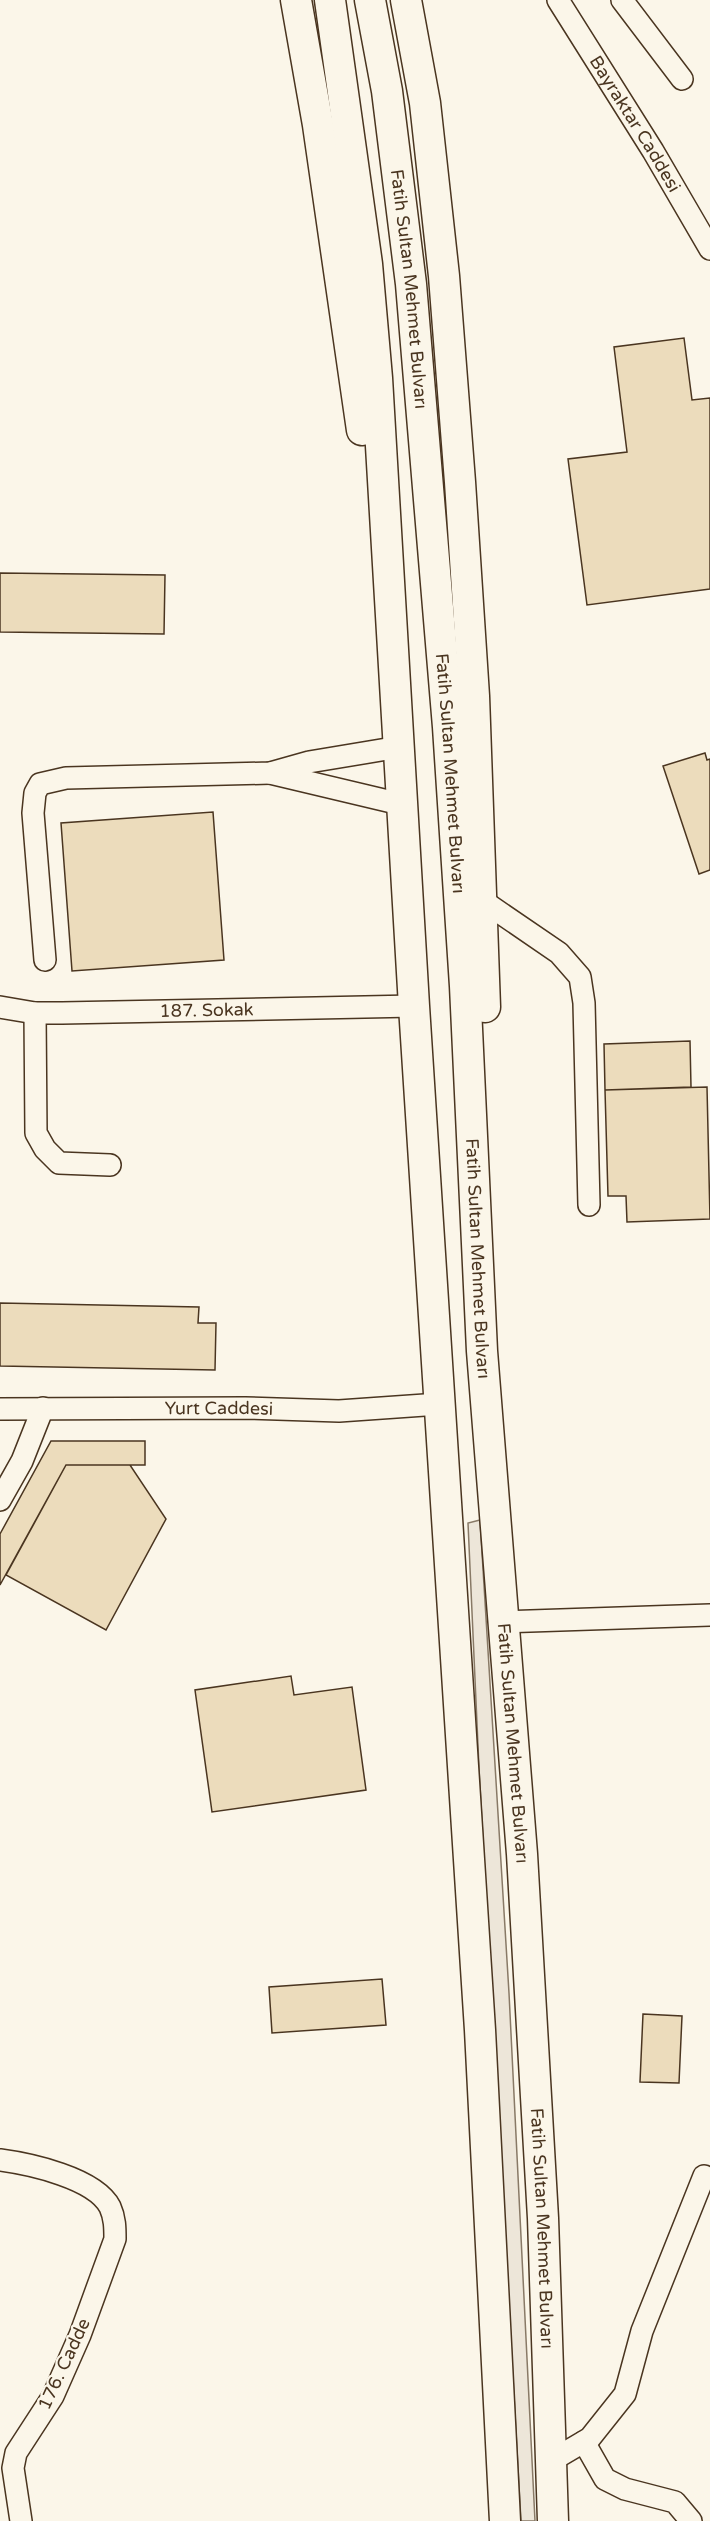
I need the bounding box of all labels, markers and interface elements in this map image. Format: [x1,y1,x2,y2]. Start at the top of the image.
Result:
street label: Bayraktar Caddesi [585,52,686,196]
street label: Fatih Sultan Mehmet Bulvarı [386,168,432,410]
street label: Fatih Sultan Mehmet Bulvarı [431,652,470,894]
street label: 187. Sokak [159,998,254,1022]
street label: Fatih Sultan Mehmet Bulvarı [461,1138,495,1380]
street label: Yurt Caddesi [165,1397,274,1420]
street label: Fatih Sultan Mehmet Bulvarı [493,1622,534,1864]
street label: Fatih Sultan Mehmet Bulvarı [526,2107,558,2349]
street label: 176. Cadde [33,2315,95,2413]

